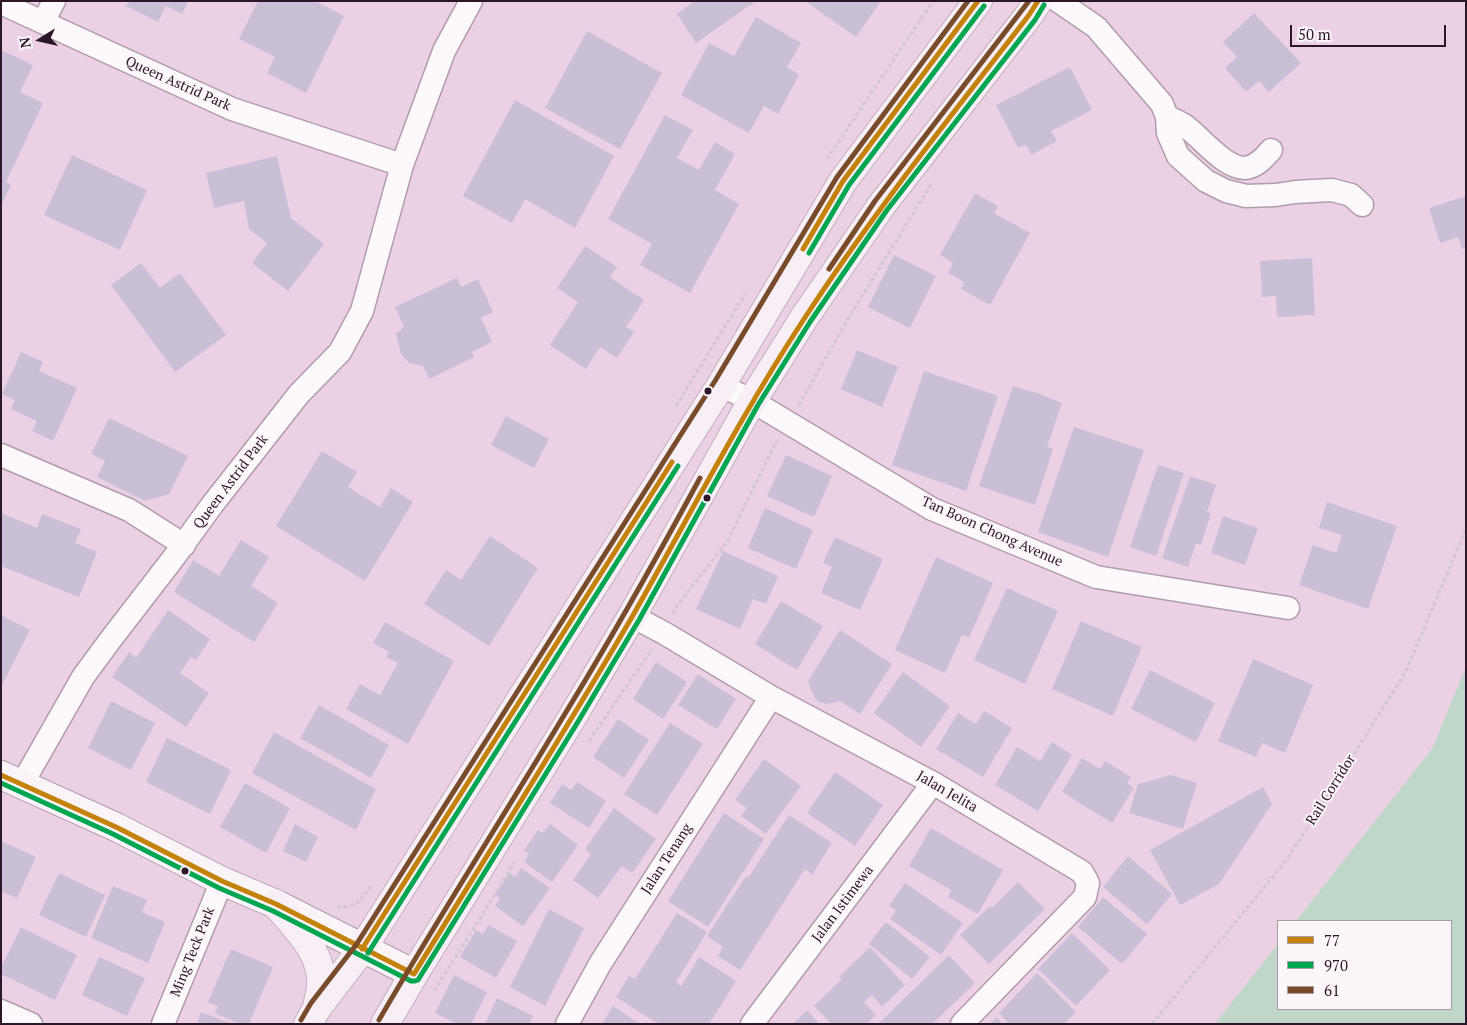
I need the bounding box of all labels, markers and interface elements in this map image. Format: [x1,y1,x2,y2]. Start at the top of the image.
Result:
north arrow [15,15,65,65]
scale bar [1292,15,1448,47]
text: 50 m [1298,24,1331,44]
text: N [14,36,35,50]
street label: Queen Astrid Park [123,53,233,115]
unlabelled marker [703,386,713,396]
street label: Queen Astrid Park [190,432,272,532]
unlabelled marker [702,493,712,503]
street label: Tan Boon Chong Avenue [919,493,1065,571]
street label: Rail Corridor [1303,752,1359,828]
street label: Jalan Jelita [914,768,980,816]
street label: Jalan Tenang [638,821,696,897]
street label: Jalan Istimewa [809,862,877,946]
unlabelled marker [180,866,190,876]
street label: Ming Teck Park [167,905,219,999]
legend [1277,920,1452,1010]
text: 77 [1324,930,1340,950]
text: 970 [1324,955,1348,975]
text: 61 [1324,980,1340,1000]

